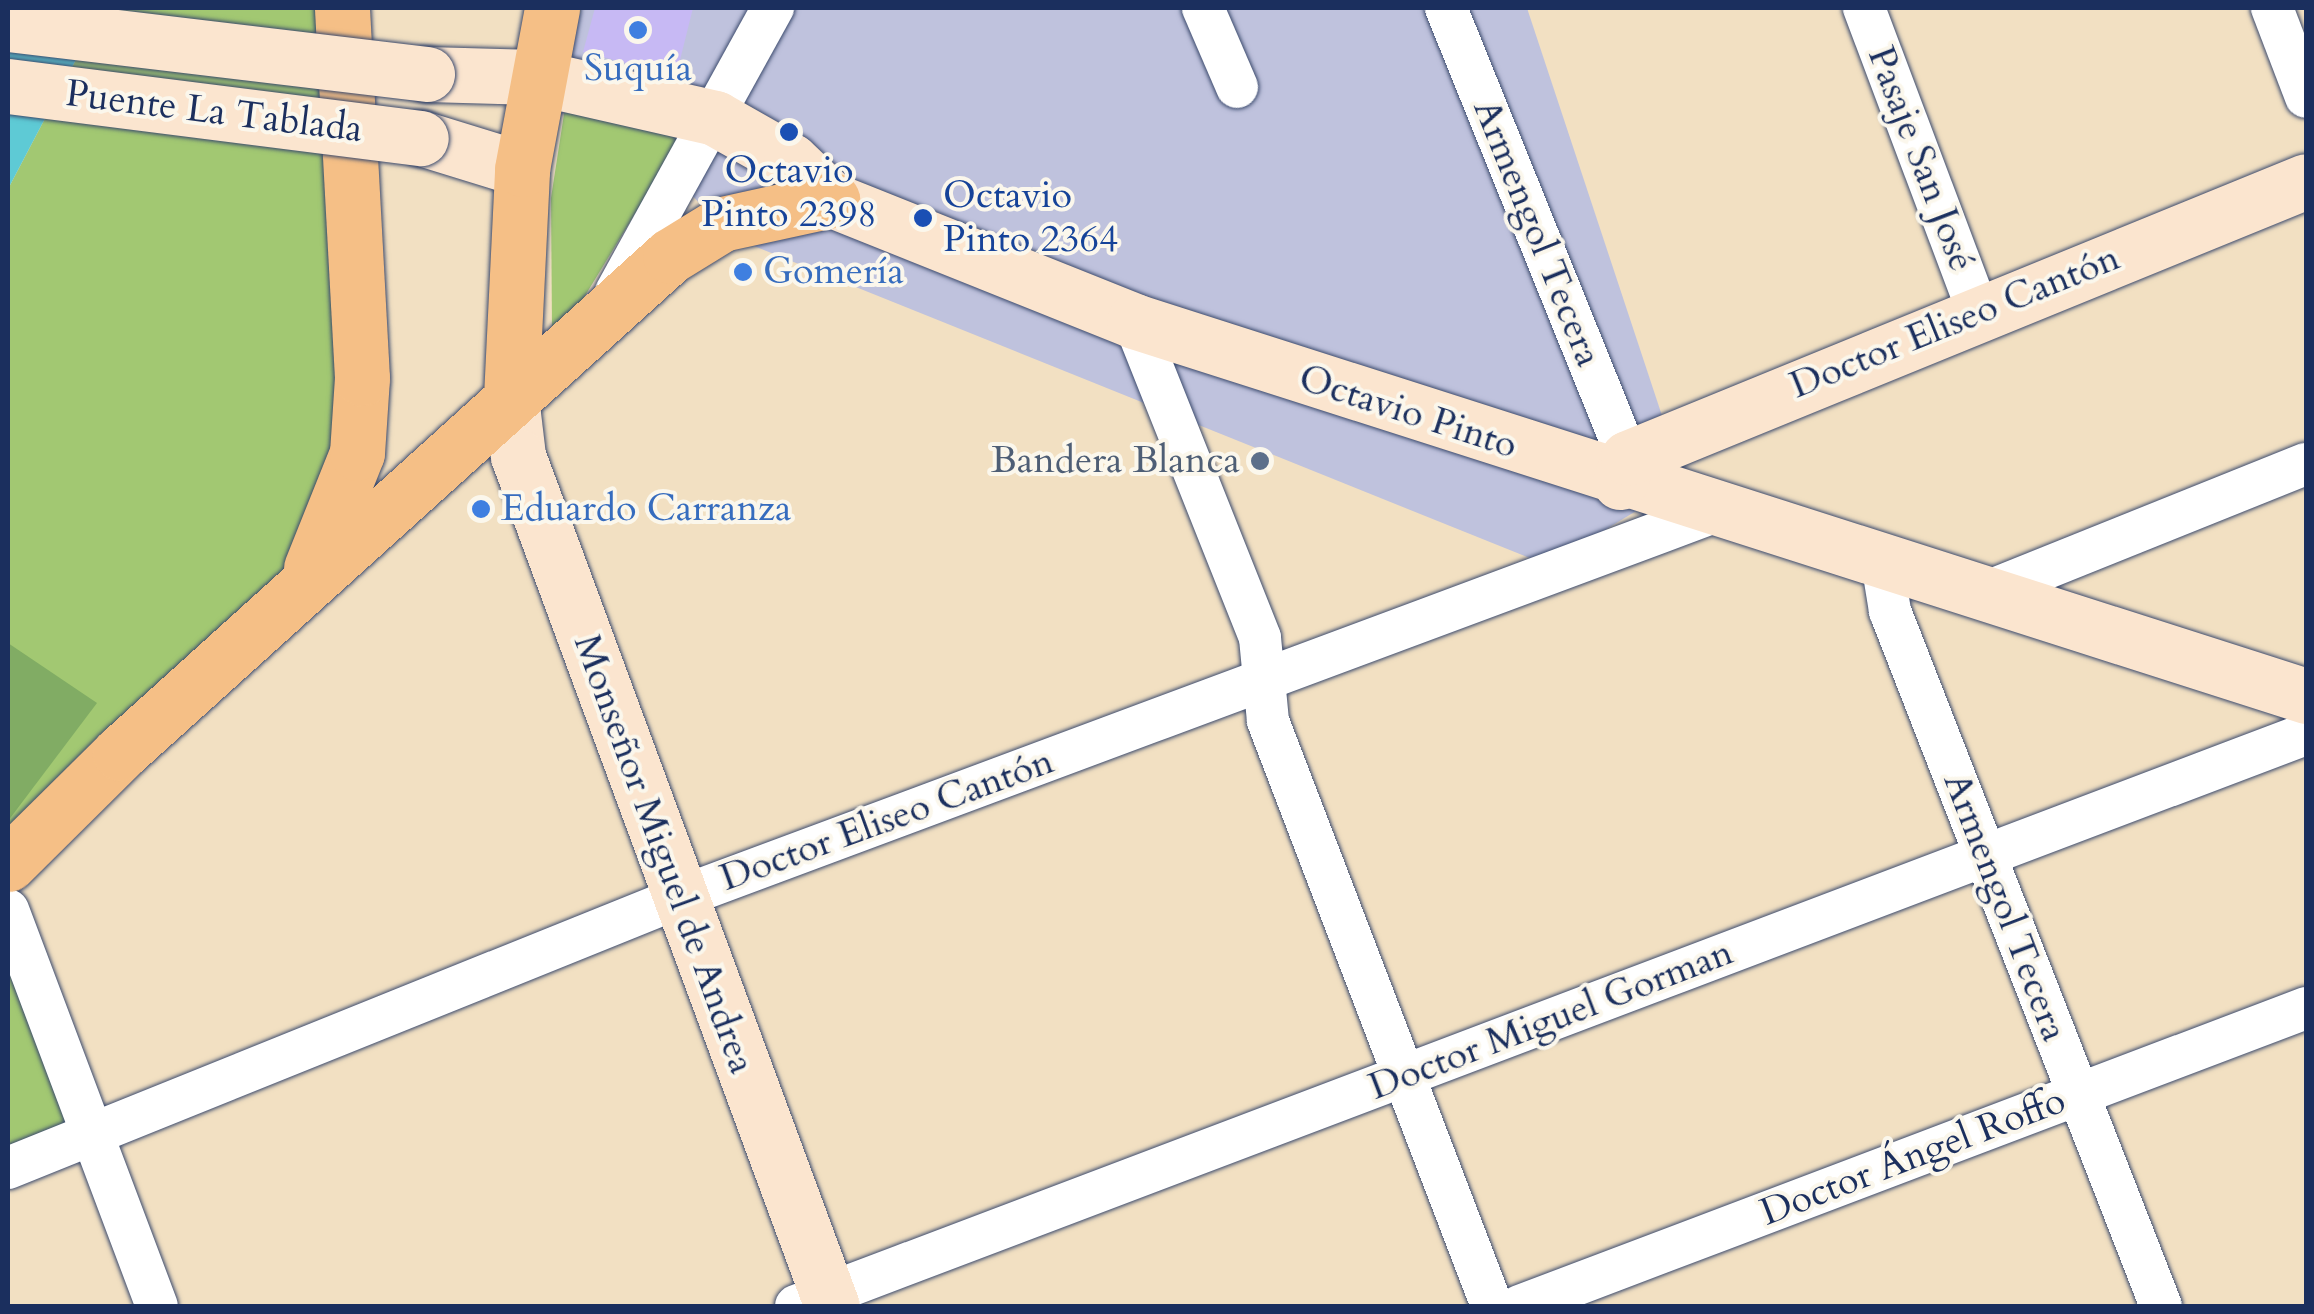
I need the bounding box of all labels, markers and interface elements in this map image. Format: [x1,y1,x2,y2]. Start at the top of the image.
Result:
marker: Suquía [627,19,649,41]
street label: Pasaje San José [1857,40,1985,278]
place label: Suquía [584,46,692,92]
street label: Puente La Tablada [63,71,365,153]
street label: Armengol Tecera [1463,93,1611,373]
marker: Octavio Pinto 2398 [778,121,800,143]
place label: Octavio Pinto 2398 [701,148,877,238]
place label: Octavio Pinto 2364 [943,173,1118,262]
marker: Octavio Pinto 2364 [912,207,934,229]
street label: Doctor Eliseo Cantón [1784,235,2126,409]
place label: Gomería [763,249,904,295]
marker: Gomería [732,261,754,283]
street label: Octavio Pinto [1293,355,1523,469]
place label: Bandera Blanca [991,438,1240,484]
marker: Bandera Blanca [1249,450,1271,472]
place label: Eduardo Carranza [501,486,791,532]
marker: Eduardo Carranza [470,498,492,520]
street label: Monseñor Miguel de Andrea [563,628,765,1080]
street label: Doctor Eliseo Cantón [714,739,1060,901]
street label: Armengol Tecera [1933,766,2077,1048]
street label: Doctor Miguel Gorman [1363,930,1739,1110]
street label: Doctor Ángel Roffo [1754,1078,2072,1236]

